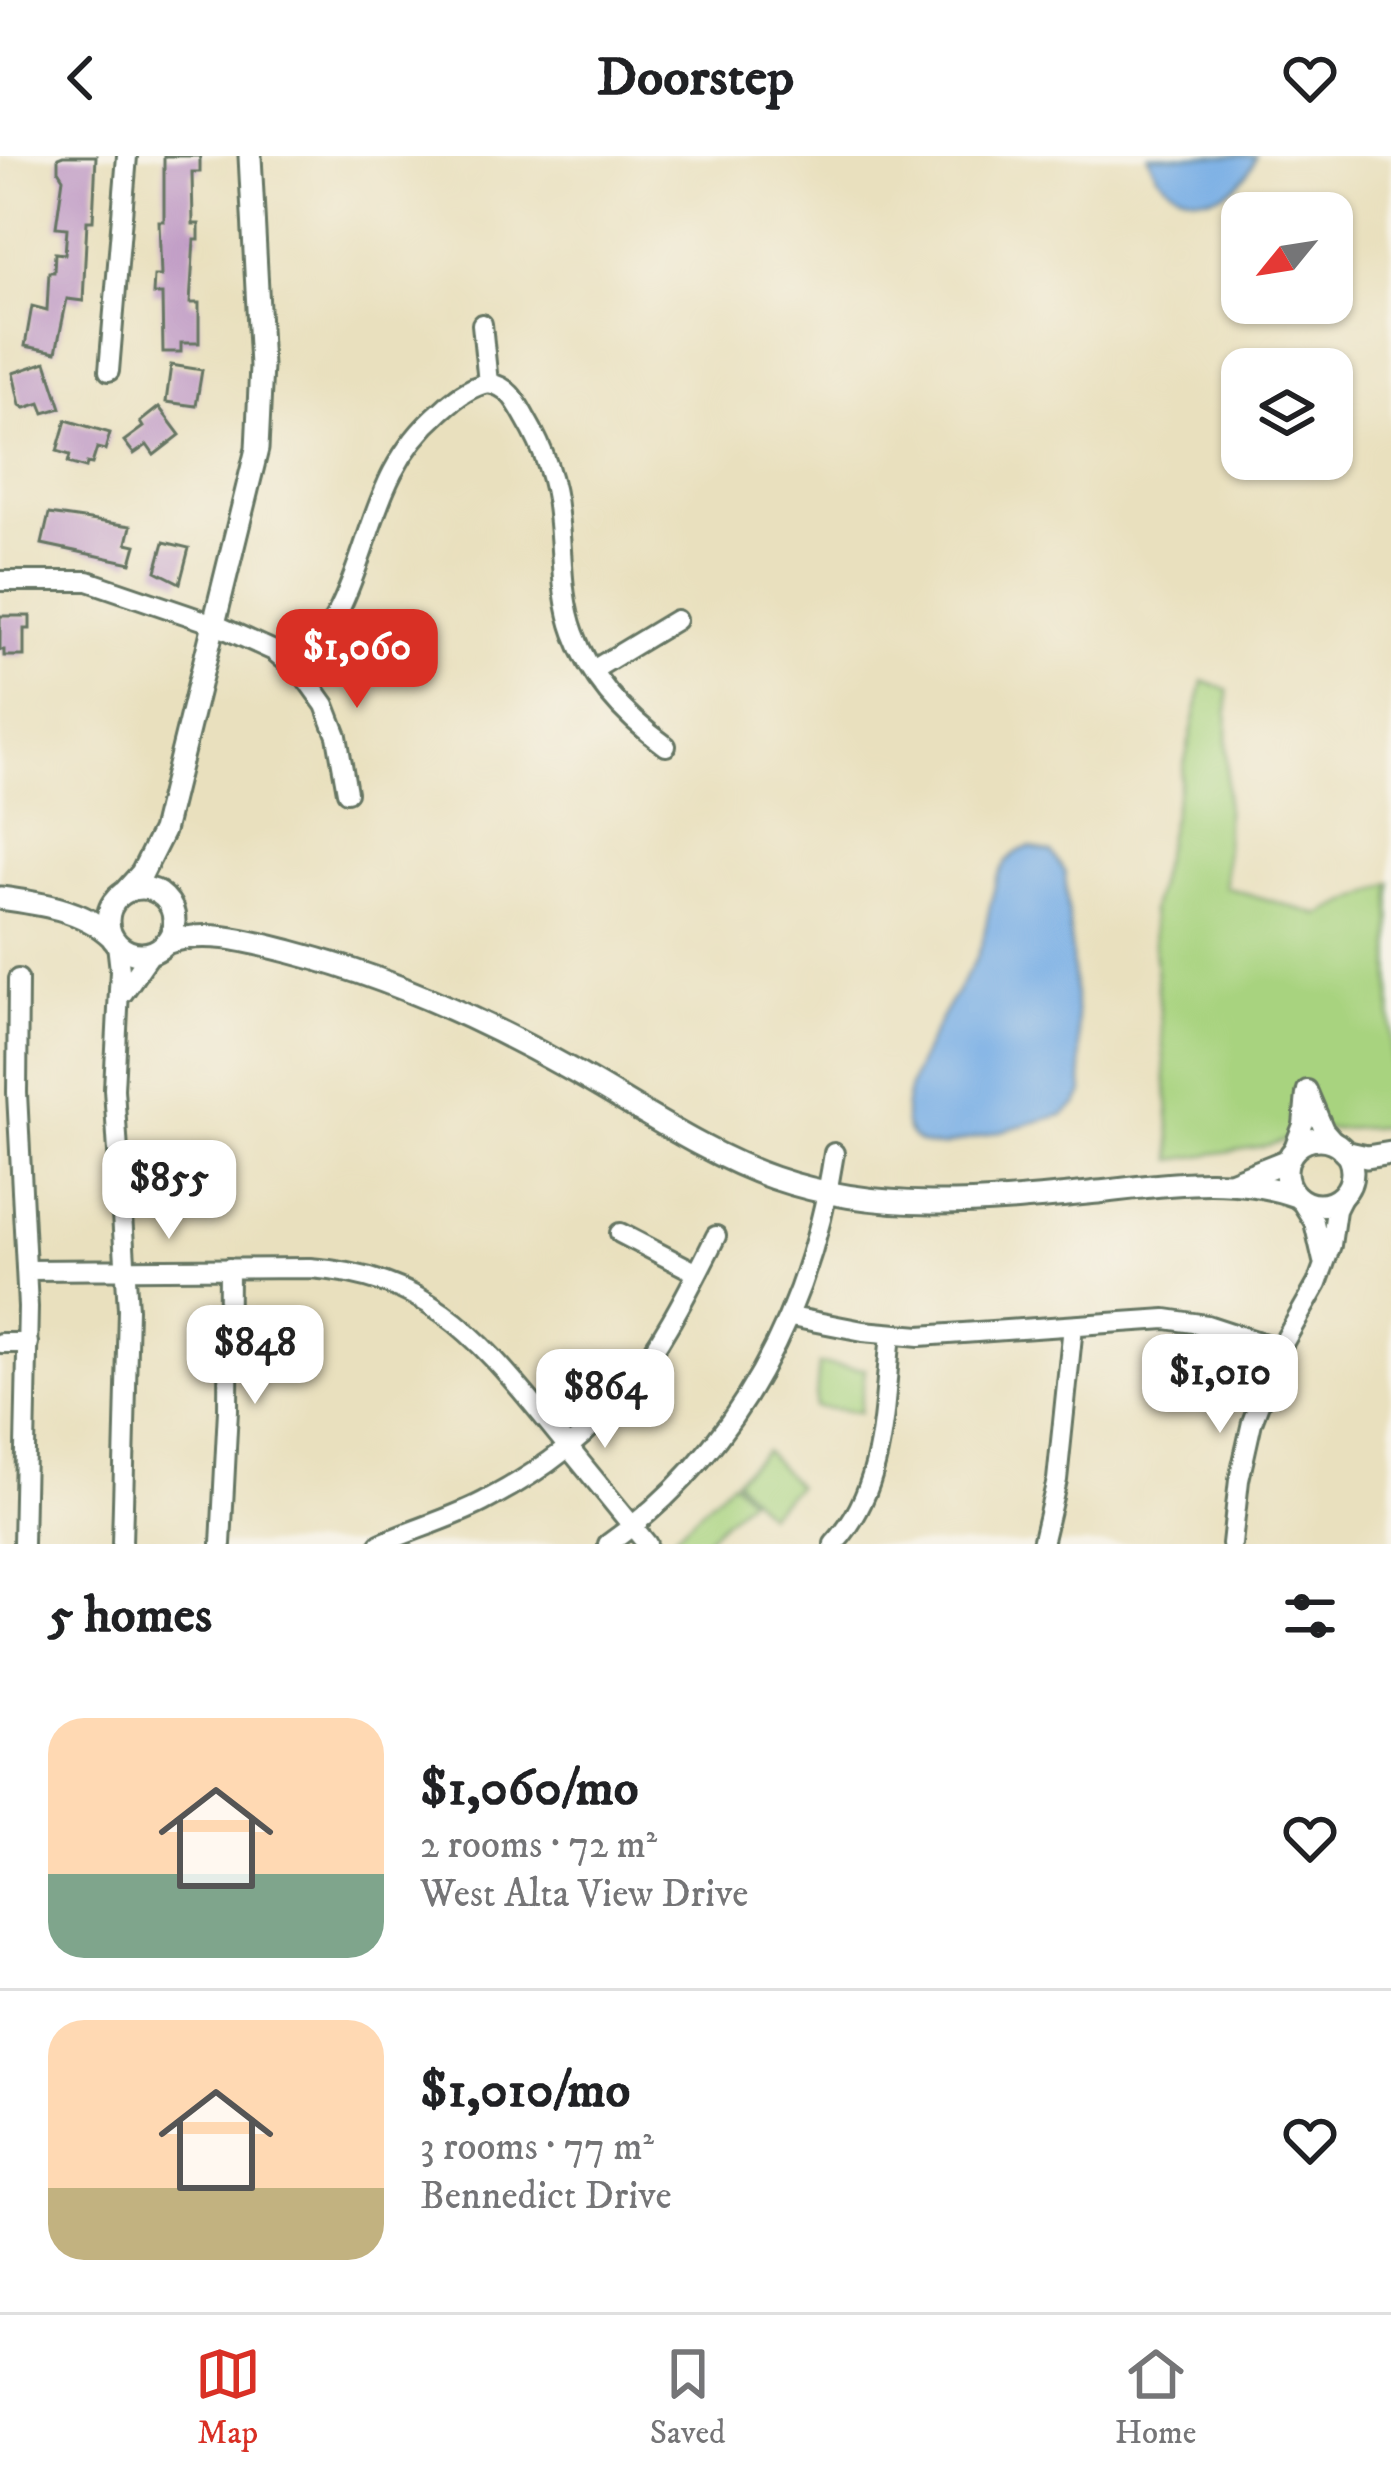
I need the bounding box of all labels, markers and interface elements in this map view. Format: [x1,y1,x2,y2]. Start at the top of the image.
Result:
icon: back [48,45,114,111]
text: Doorstep [597,45,794,112]
icon: heart [1277,45,1343,111]
north arrow [1221,192,1353,324]
map controls [1221,192,1353,480]
button: layers [1221,348,1353,480]
pin: $1,060 [259,609,455,711]
text: $1,060 [303,623,411,672]
pin: $855 [98,1140,240,1242]
text: $855 [129,1154,209,1203]
pin: $848 [184,1305,326,1407]
text: $848 [214,1319,296,1368]
pin: $1,010 [1122,1334,1318,1436]
text: $1,010 [1169,1348,1271,1397]
pin: $864 [534,1349,676,1451]
text: $864 [563,1363,647,1412]
icon: filters [1277,1583,1343,1649]
text: 5 homes [48,1584,212,1648]
text: $1,060/mo [420,1757,639,1821]
icon: home [144,1766,288,1910]
icon: heart [1277,1805,1343,1871]
text: 2 rooms · 72 m² [420,1821,657,1870]
text: West Alta View Drive [420,1870,748,1919]
text: $1,010/mo [420,2059,630,2123]
icon: home [144,2068,288,2212]
icon: heart [1277,2107,1343,2173]
text: 3 rooms · 77 m² [420,2123,654,2172]
text: Bennedict Drive [420,2172,672,2221]
tab: Map [195,2341,261,2454]
tab: Saved [650,2341,726,2454]
tab: Home [1115,2341,1196,2454]

